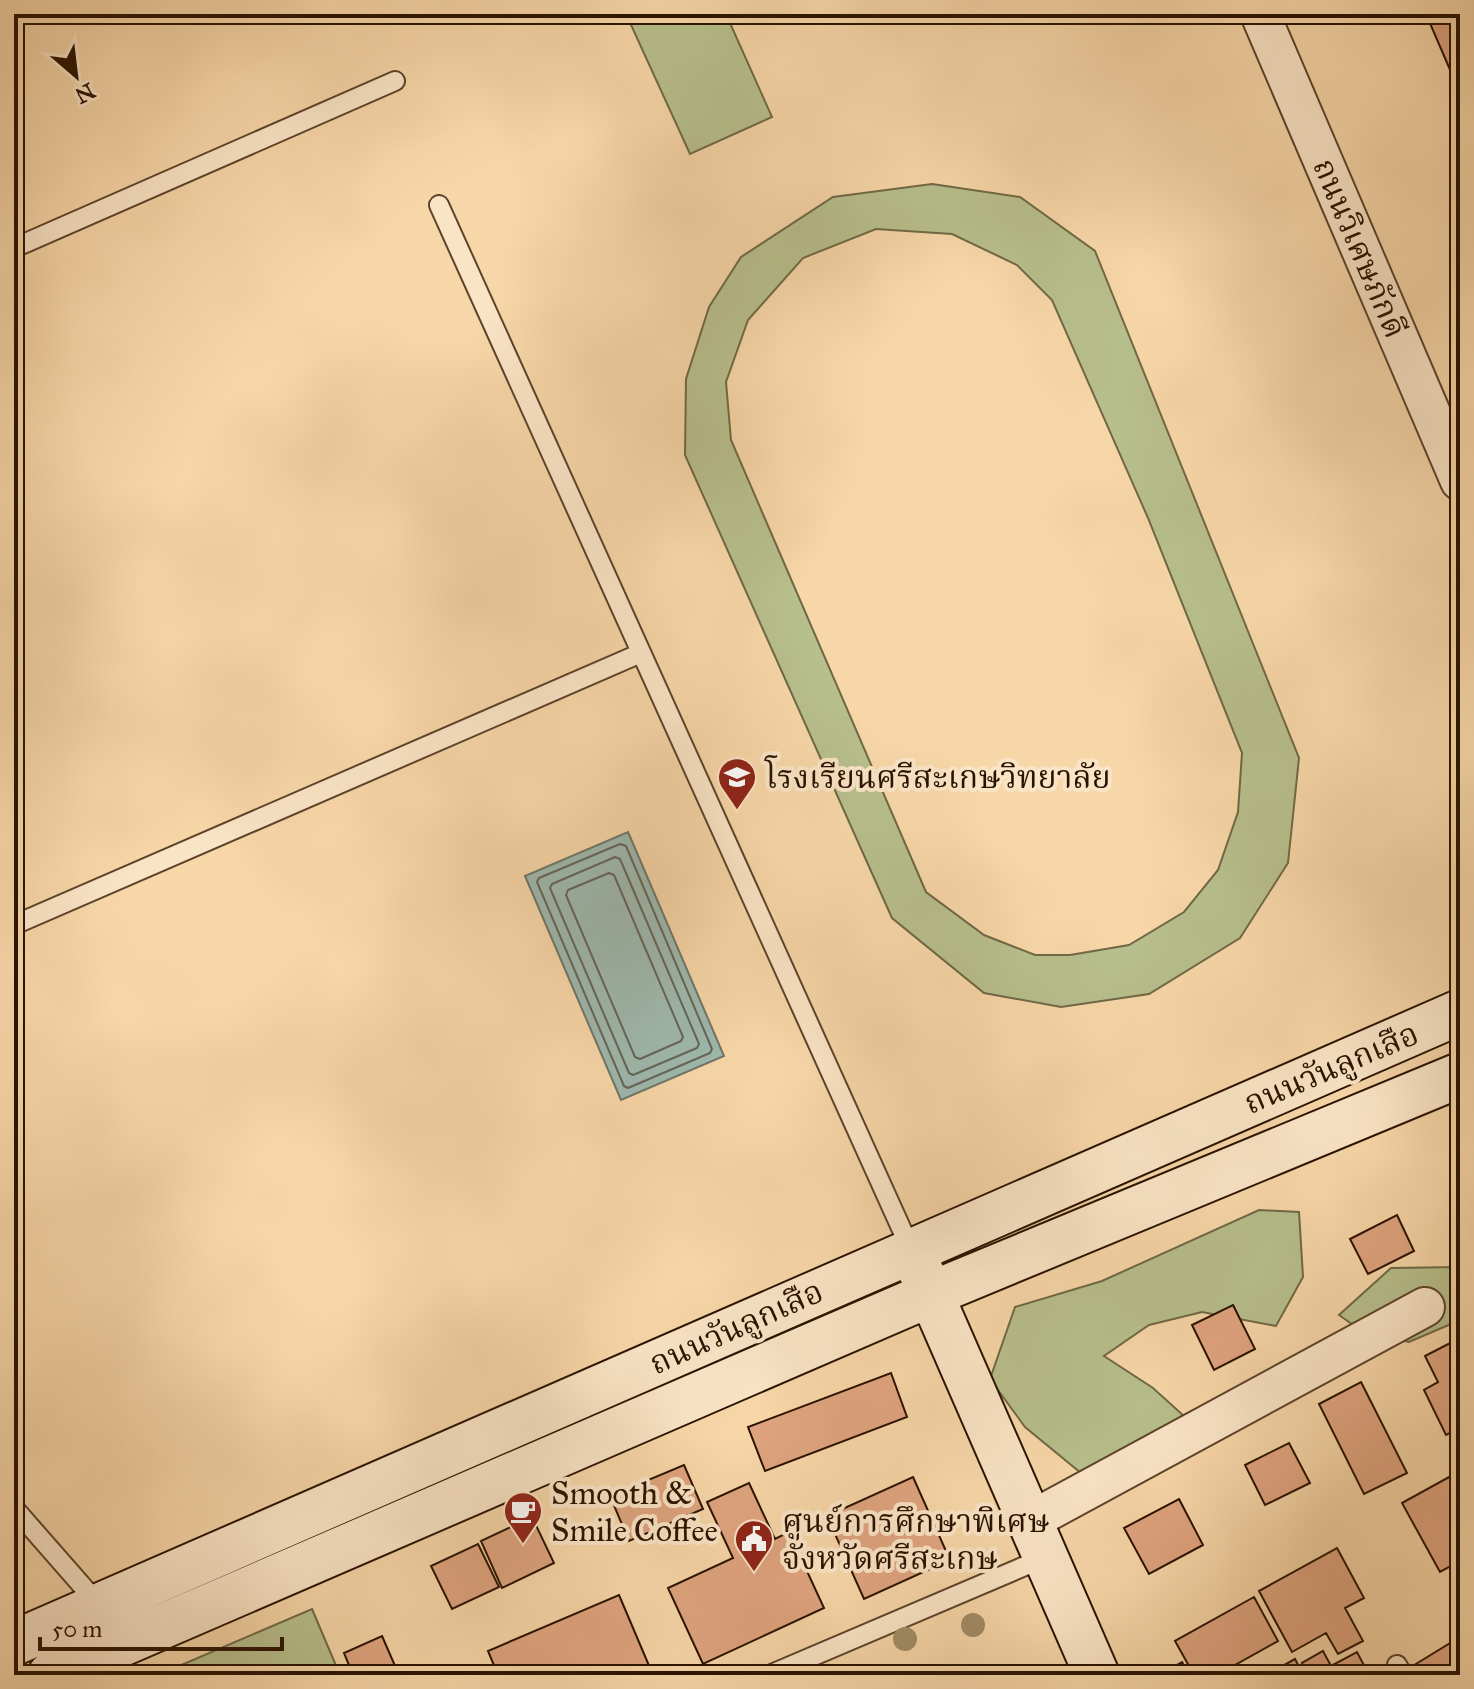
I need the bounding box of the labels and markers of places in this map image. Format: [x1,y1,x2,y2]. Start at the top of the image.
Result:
place label: โรงเรียนศรีสะเกษวิทยาลัย [764,755,1111,797]
school or university icon: โรงเรียนศรีสะเกษวิทยาลัย [716,756,758,811]
place label: Smooth & Smile Coffee [551,1474,718,1550]
cafe icon: Smooth & Smile Coffee [502,1490,544,1545]
place label: ศูนย์การศึกษาพิเศษ จังหวัดศรีสะเกษ [782,1502,1049,1578]
public building icon: ศูนย์การศึกษาพิเศษ จังหวัดศรีสะเกษ [733,1518,775,1573]

